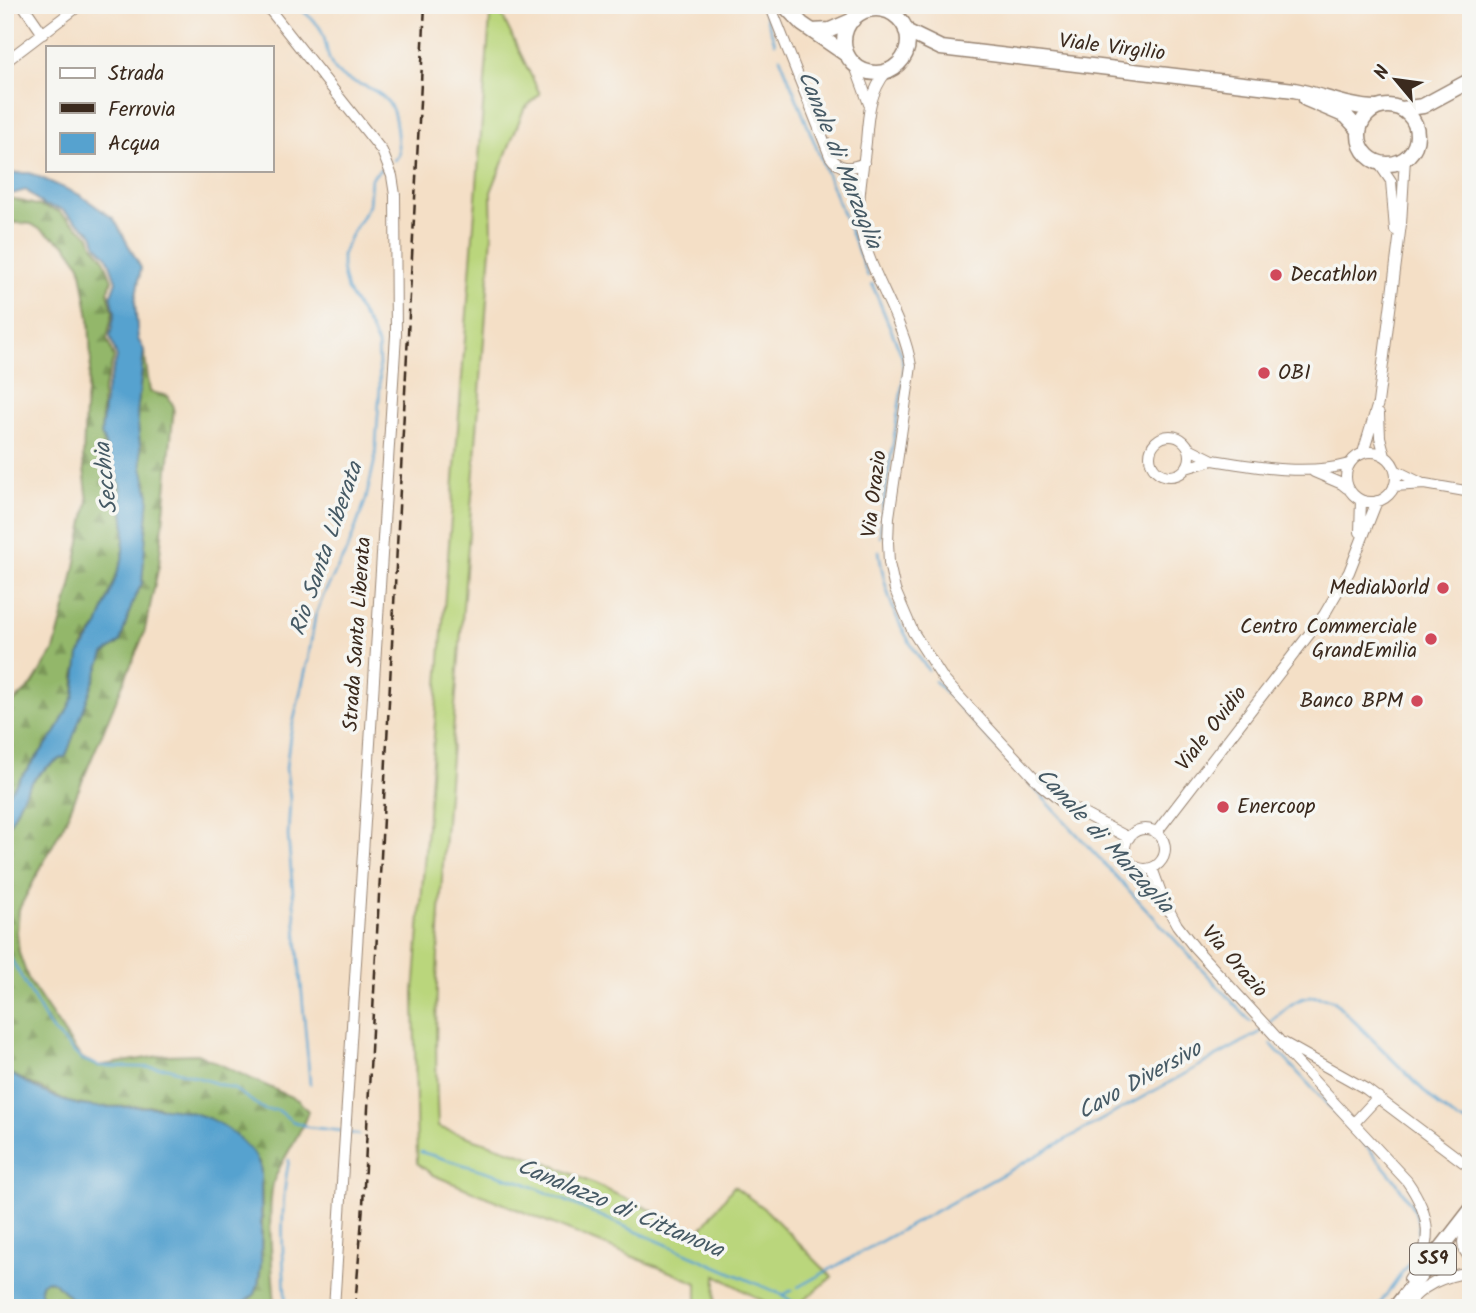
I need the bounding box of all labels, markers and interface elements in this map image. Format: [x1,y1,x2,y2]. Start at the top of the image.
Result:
street label: Viale Virgilio [1057,25,1167,71]
legend [46,46,273,172]
north arrow [1360,46,1430,116]
text: Strada [108,58,164,91]
text: N [1367,60,1399,85]
water label: Canale di Marzaglia [787,66,892,257]
text: Ferrovia [108,94,176,127]
text: Acqua [108,128,160,161]
place label: Decathlon [1290,259,1377,292]
marker: Decathlon [1268,267,1284,283]
place label: OBI [1278,357,1311,390]
marker: OBI [1256,365,1272,381]
water label: Secchia [85,438,129,515]
street label: Via Orazio [853,448,897,540]
water label: Rio Santa Liberata [280,455,374,641]
street label: Strada Santa Liberata [335,536,381,732]
place label: MediaWorld [1329,572,1430,605]
marker: MediaWorld [1435,580,1451,596]
place label: Centro Commerciale GrandEmilia [1240,611,1418,668]
marker: Centro Commerciale GrandEmilia [1423,631,1439,647]
street label: Viale Ovidio [1168,679,1256,779]
place label: Banco BPM [1300,685,1403,718]
marker: Banco BPM [1409,693,1425,709]
water label: Canale di Marzaglia [1026,760,1183,924]
place label: Enercoop [1237,791,1315,824]
marker: Enercoop [1215,799,1231,815]
street label: Via Orazio [1193,918,1275,1006]
water label: Cavo Diversivo [1071,1031,1210,1130]
water label: Canalazzo di Cittanova [511,1149,731,1270]
road number: SS9 [1410,1244,1456,1274]

